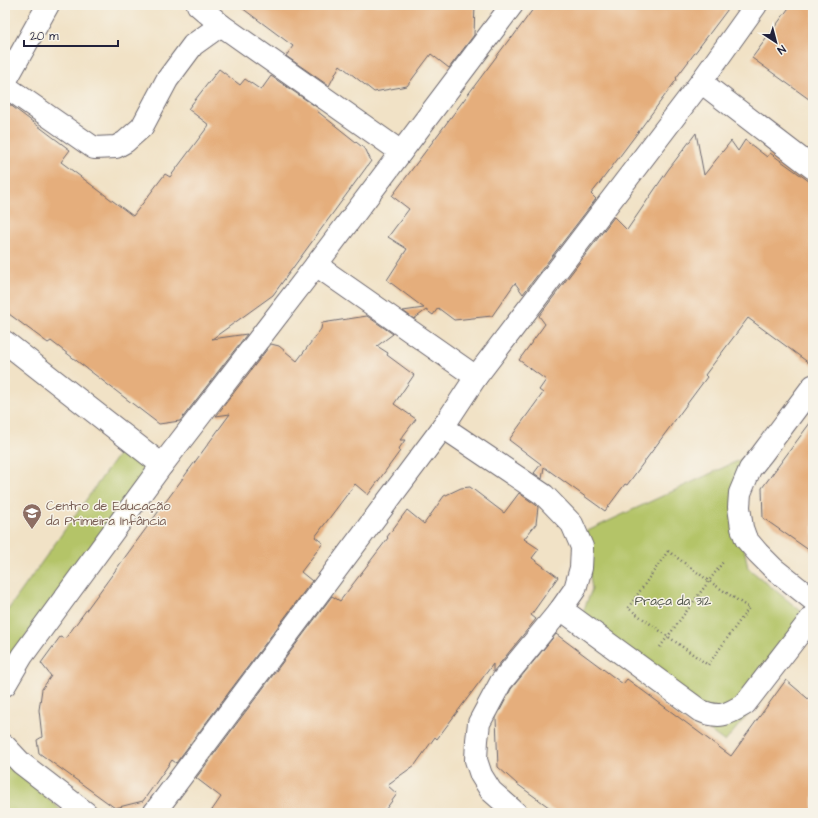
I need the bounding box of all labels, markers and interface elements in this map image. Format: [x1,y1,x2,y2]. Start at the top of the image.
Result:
scale bar [24,22,118,48]
north arrow [756,22,796,62]
text: 20 m [30,28,59,45]
text: N [774,42,789,58]
place label: Centro de Educação da Primeira Infância [46,497,171,530]
school or university icon: Centro de Educação da Primeira Infância [21,502,43,530]
park label: Praça da 312 [635,592,712,610]

